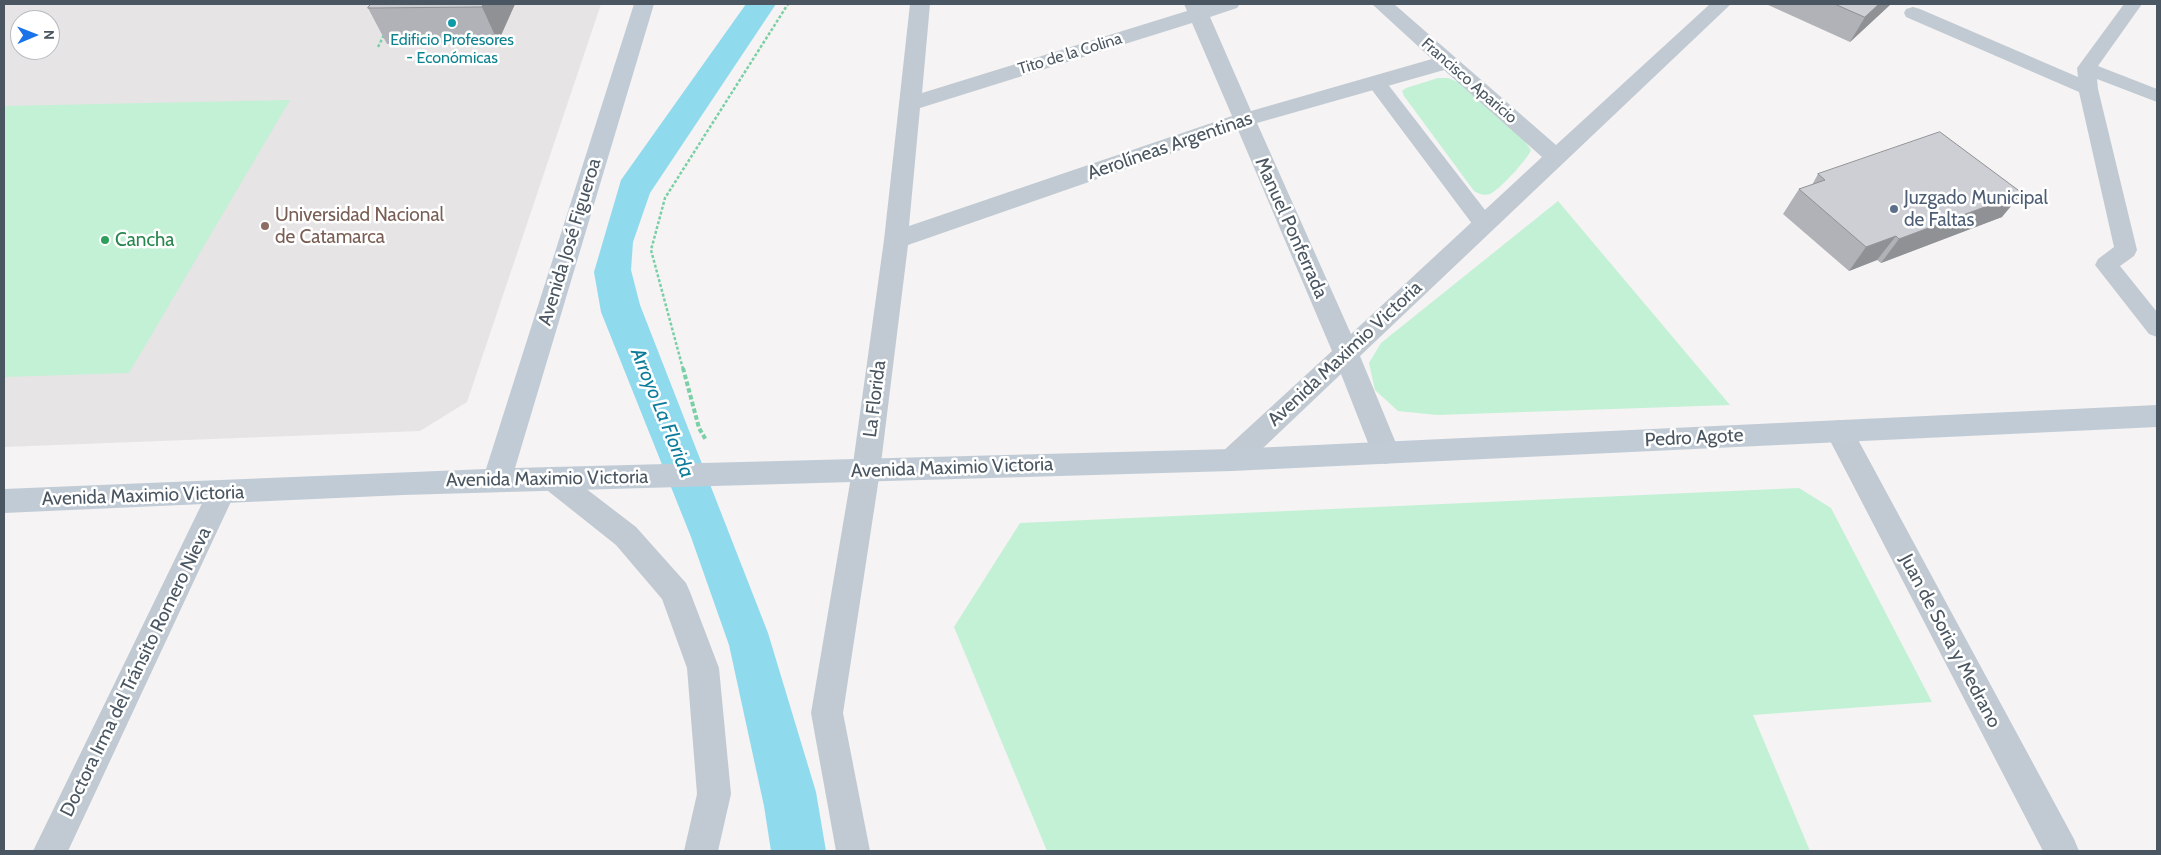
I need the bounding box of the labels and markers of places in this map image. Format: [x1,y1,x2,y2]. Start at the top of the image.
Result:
marker: Edificio Profesores - Económicas [446,17,458,29]
place label: Edificio Profesores - Económicas [390,30,514,68]
place label: Juzgado Municipal de Faltas [1904,187,2048,231]
marker: Juzgado Municipal de Faltas [1888,203,1900,215]
place label: Universidad Nacional de Catamarca [275,204,444,248]
marker: Universidad Nacional de Catamarca [259,220,271,232]
place label: Cancha [115,229,174,251]
marker: Cancha [99,234,111,246]

